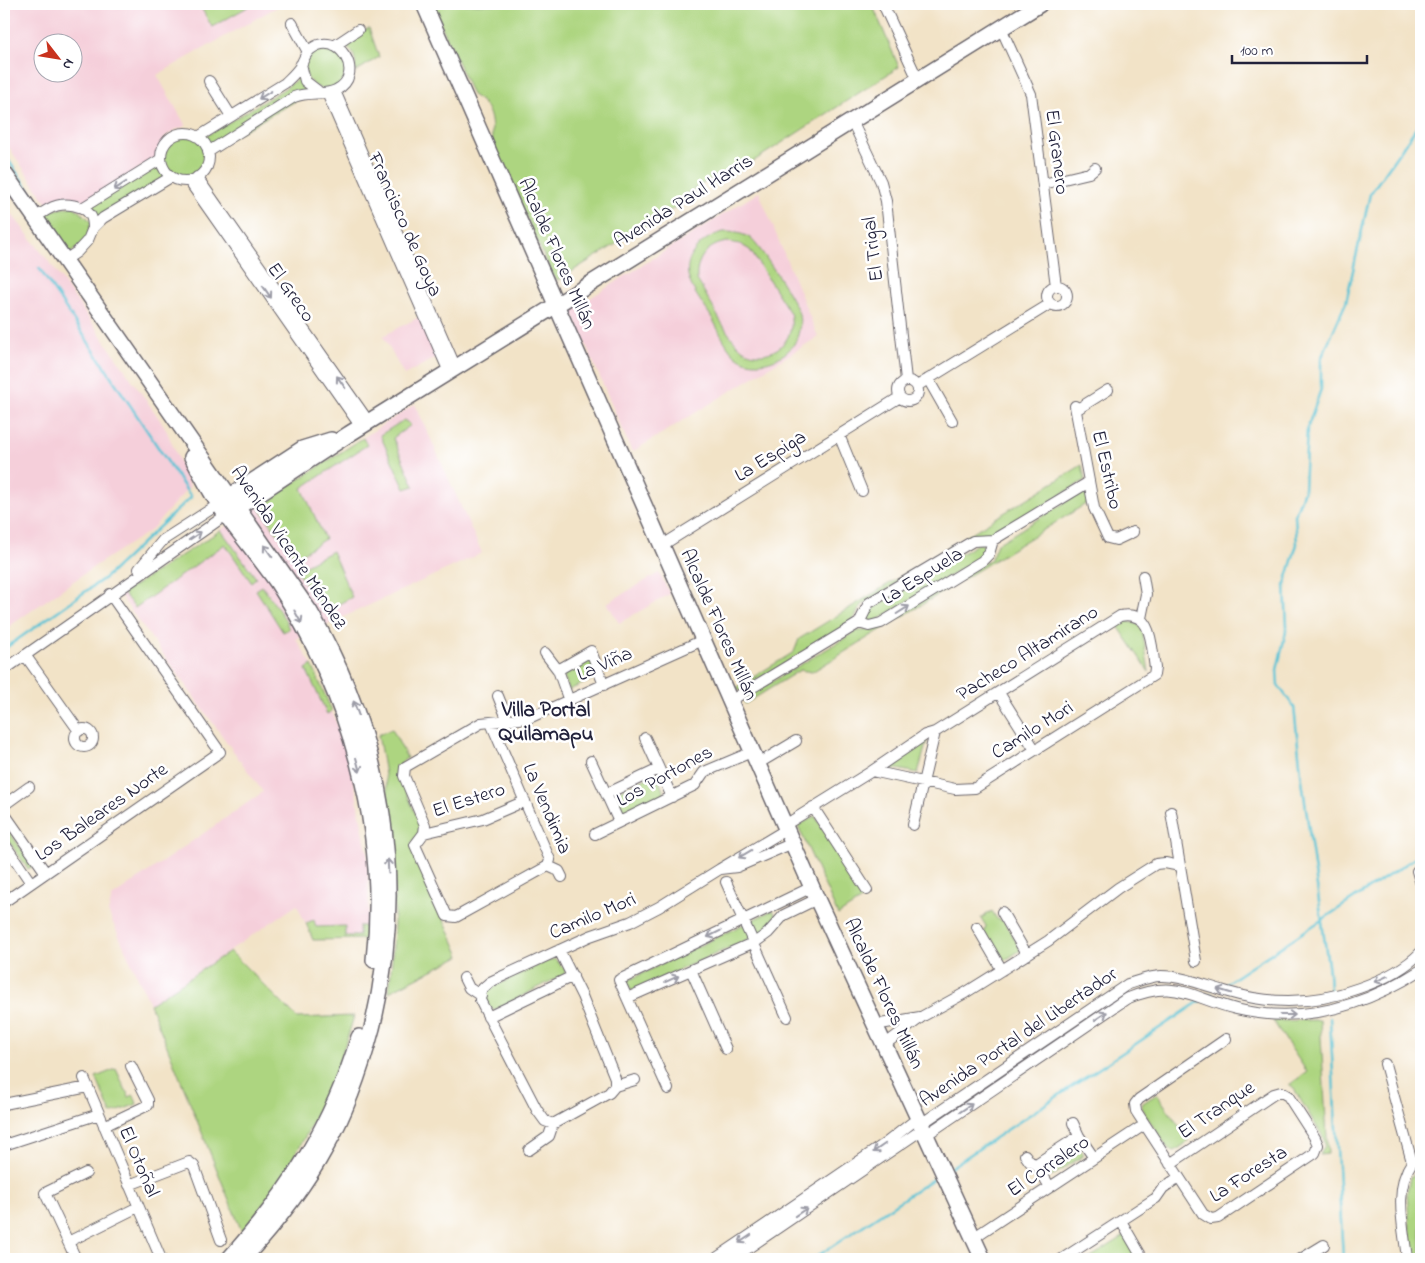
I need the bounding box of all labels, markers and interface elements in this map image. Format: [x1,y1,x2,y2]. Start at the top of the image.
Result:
north arrow [32,32,82,82]
scale bar [1232,32,1368,64]
text: 100 m [1240,40,1273,62]
text: N [56,54,79,73]
one-way arrow [258,91,272,101]
street label: El Granero [1036,108,1076,196]
street label: Francisco de Goya [359,147,449,302]
street label: Avenida Paul Harris [609,147,759,257]
street label: Alcalde Flores Millán [510,173,603,335]
one-way arrow [113,181,127,191]
street label: El Trigal [856,215,893,283]
street label: El Greco [259,257,321,329]
one-way arrow [262,285,272,299]
one-way arrow [336,375,346,389]
street label: La Espiga [729,424,813,491]
street label: El Estribo [1083,428,1129,512]
street label: Avenida Vicente Méndez [222,460,354,636]
one-way arrow [188,531,202,541]
street label: La Espuela [877,541,969,613]
one-way arrow [263,544,273,558]
street label: Alcalde Flores Millán [672,544,765,706]
street label: Pacheco Altamirano [951,599,1105,709]
one-way arrow [896,604,910,614]
one-way arrow [293,609,303,624]
street label: La Viña [573,640,637,690]
street label: Camilo Mori [986,694,1080,768]
district label: Villa Portal Quilamapu [498,696,594,750]
one-way arrow [351,700,360,716]
street label: Los Portones [612,739,718,815]
street label: Los Baleares Norte [30,756,174,870]
one-way arrow [354,756,363,772]
street label: La Vendimia [514,759,578,859]
street label: El Estero [429,776,509,826]
one-way arrow [739,850,753,860]
one-way arrow [383,859,393,875]
street label: Camilo Mori [545,886,641,948]
street label: Alcalde Flores Millán [835,914,931,1074]
one-way arrow [707,929,722,939]
street label: Avenida Portal del Libertador [914,960,1125,1115]
one-way arrow [664,973,679,983]
one-way arrow [1374,975,1389,985]
one-way arrow [1216,985,1232,995]
one-way arrow [1280,1010,1296,1020]
one-way arrow [1094,1011,1108,1022]
street label: El Tranque [1173,1075,1261,1147]
one-way arrow [959,1103,973,1113]
street label: El Otoñal [110,1122,166,1202]
street label: El Corralero [1002,1129,1096,1205]
street label: La Foresta [1204,1139,1294,1211]
one-way arrow [873,1143,887,1153]
one-way arrow [794,1207,808,1217]
one-way arrow [738,1234,752,1244]

